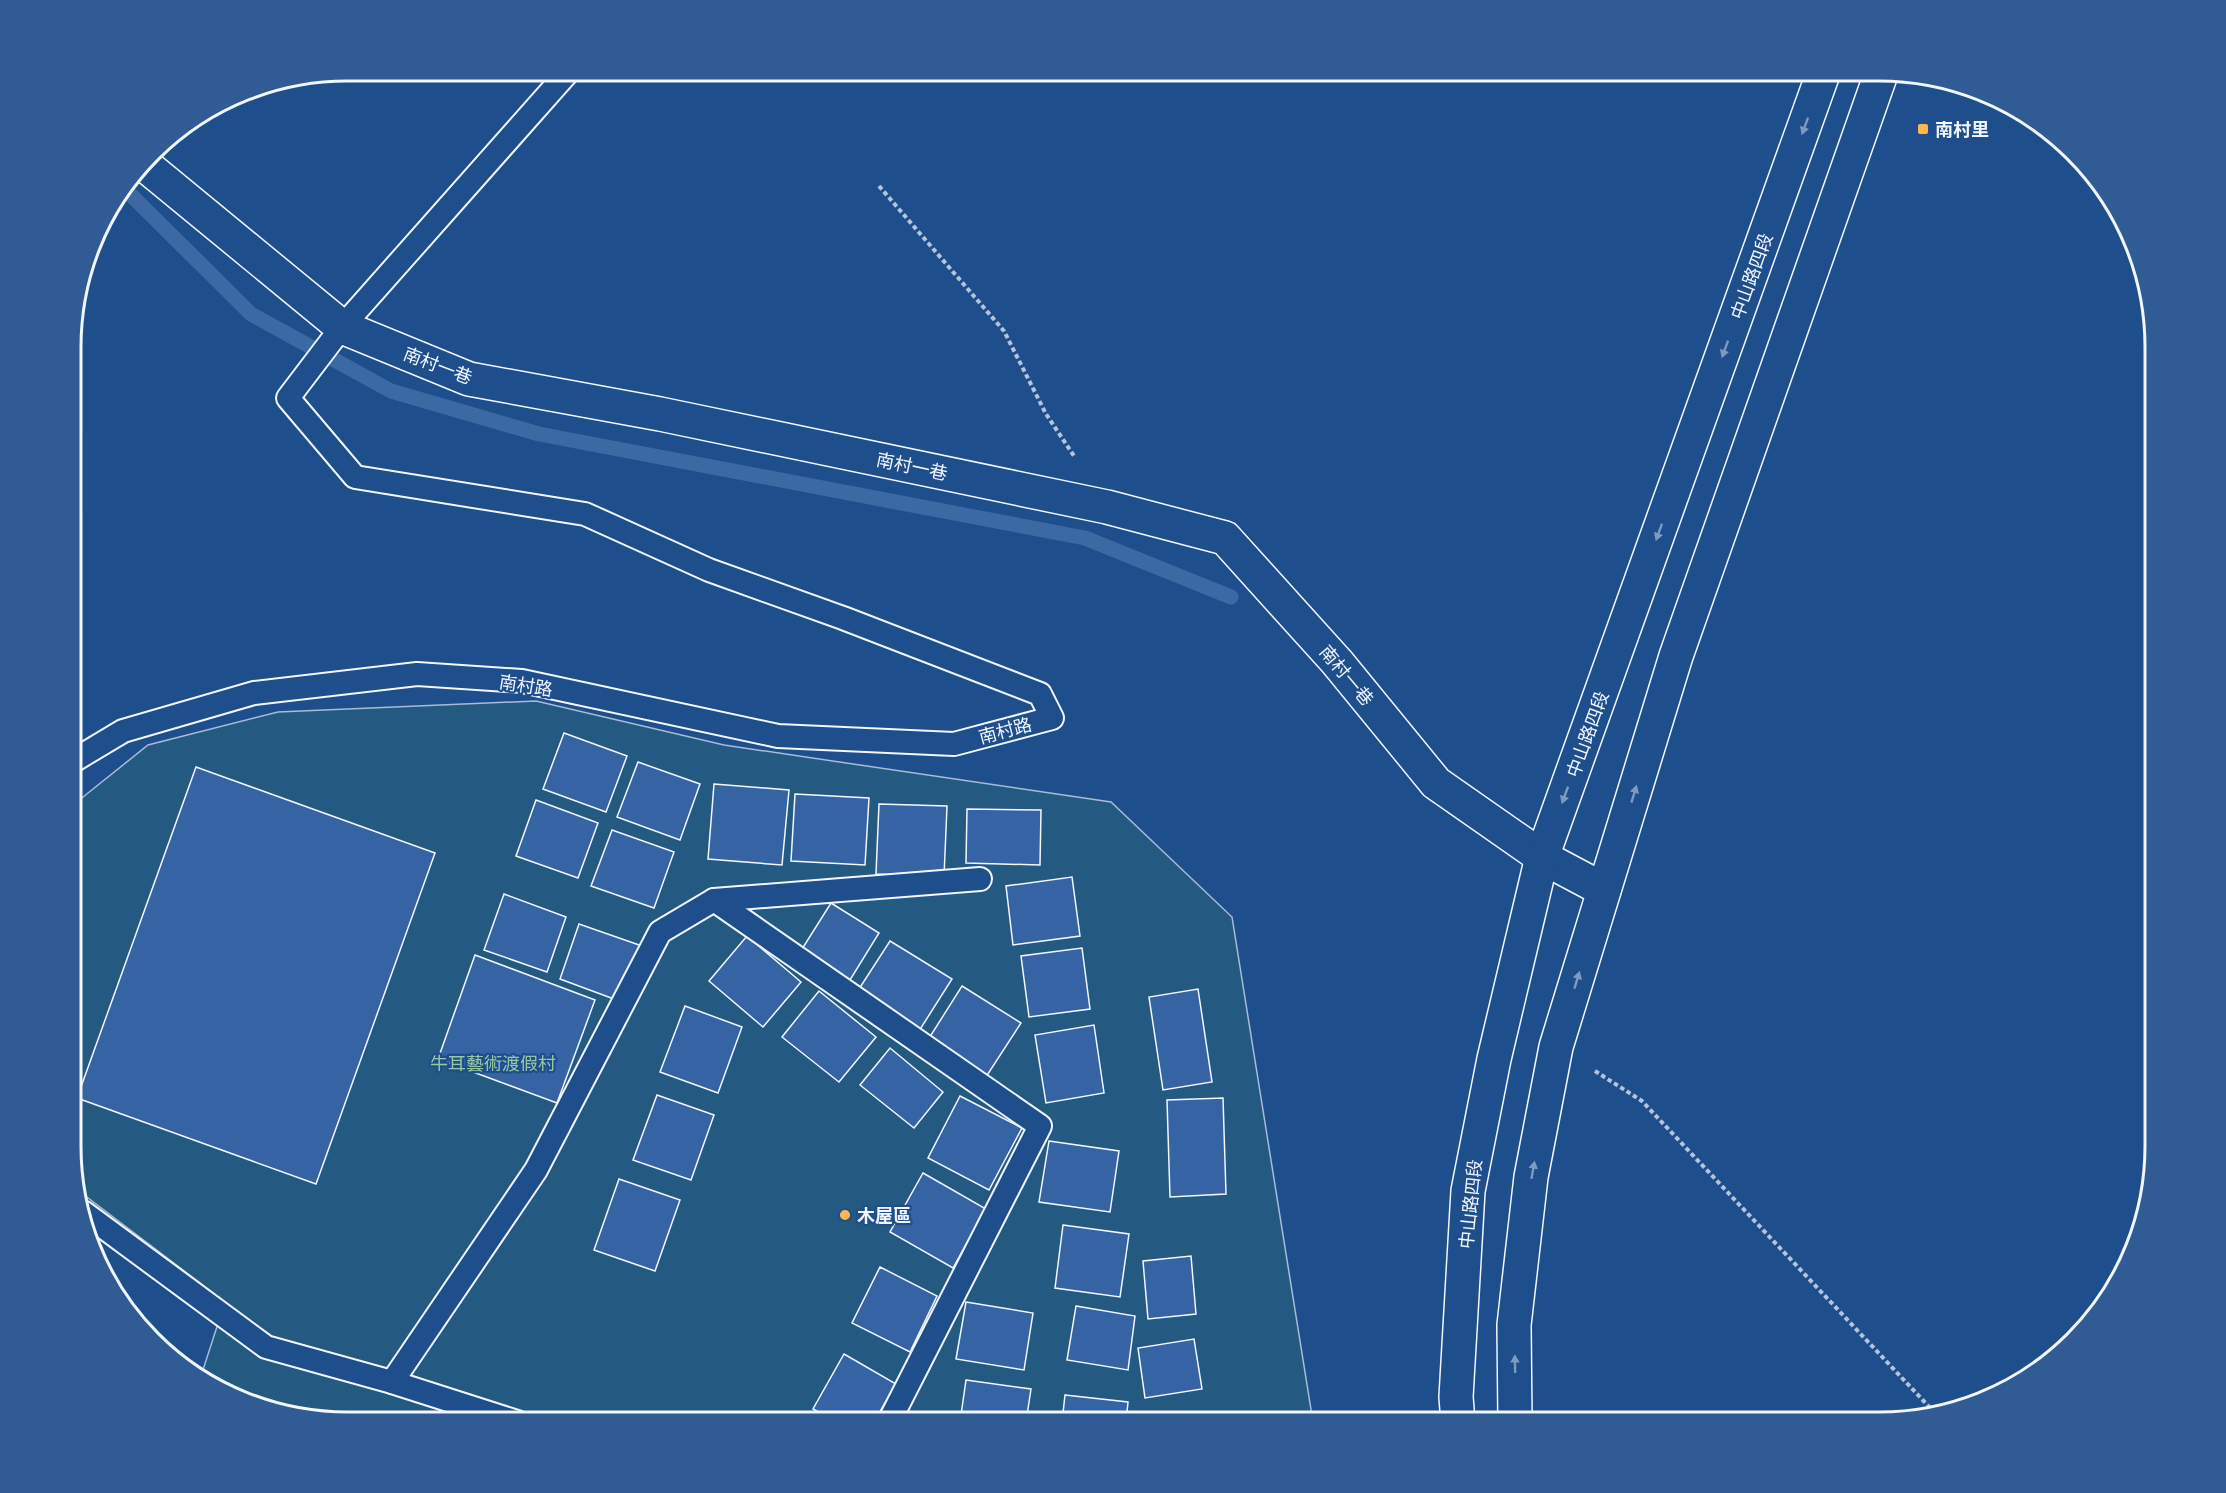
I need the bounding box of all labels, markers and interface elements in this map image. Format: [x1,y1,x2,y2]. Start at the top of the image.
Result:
one-way arrow [1799,117,1809,135]
place label: 南村里 [1935,117,1989,141]
marker: 南村里 [1916,122,1930,136]
street label: 中山路四段 [1724,230,1778,322]
one-way arrow [1719,340,1729,358]
street label: 南村一巷 [400,341,476,389]
street label: 南村一巷 [874,447,950,485]
one-way arrow [1653,523,1663,541]
street label: 南村一巷 [1315,640,1379,710]
street label: 南村路 [497,669,555,701]
street label: 中山路四段 [1560,688,1614,780]
street label: 南村路 [976,711,1034,749]
one-way arrow [1630,785,1639,803]
one-way arrow [1559,786,1569,804]
one-way arrow [1573,971,1582,989]
park label: 牛耳藝術渡假村 [430,1051,556,1075]
street label: 中山路四段 [1453,1158,1487,1250]
one-way arrow [1529,1160,1538,1179]
place label: 木屋區 [857,1203,911,1227]
marker: 木屋區 [838,1208,852,1222]
one-way arrow [1510,1354,1519,1373]

